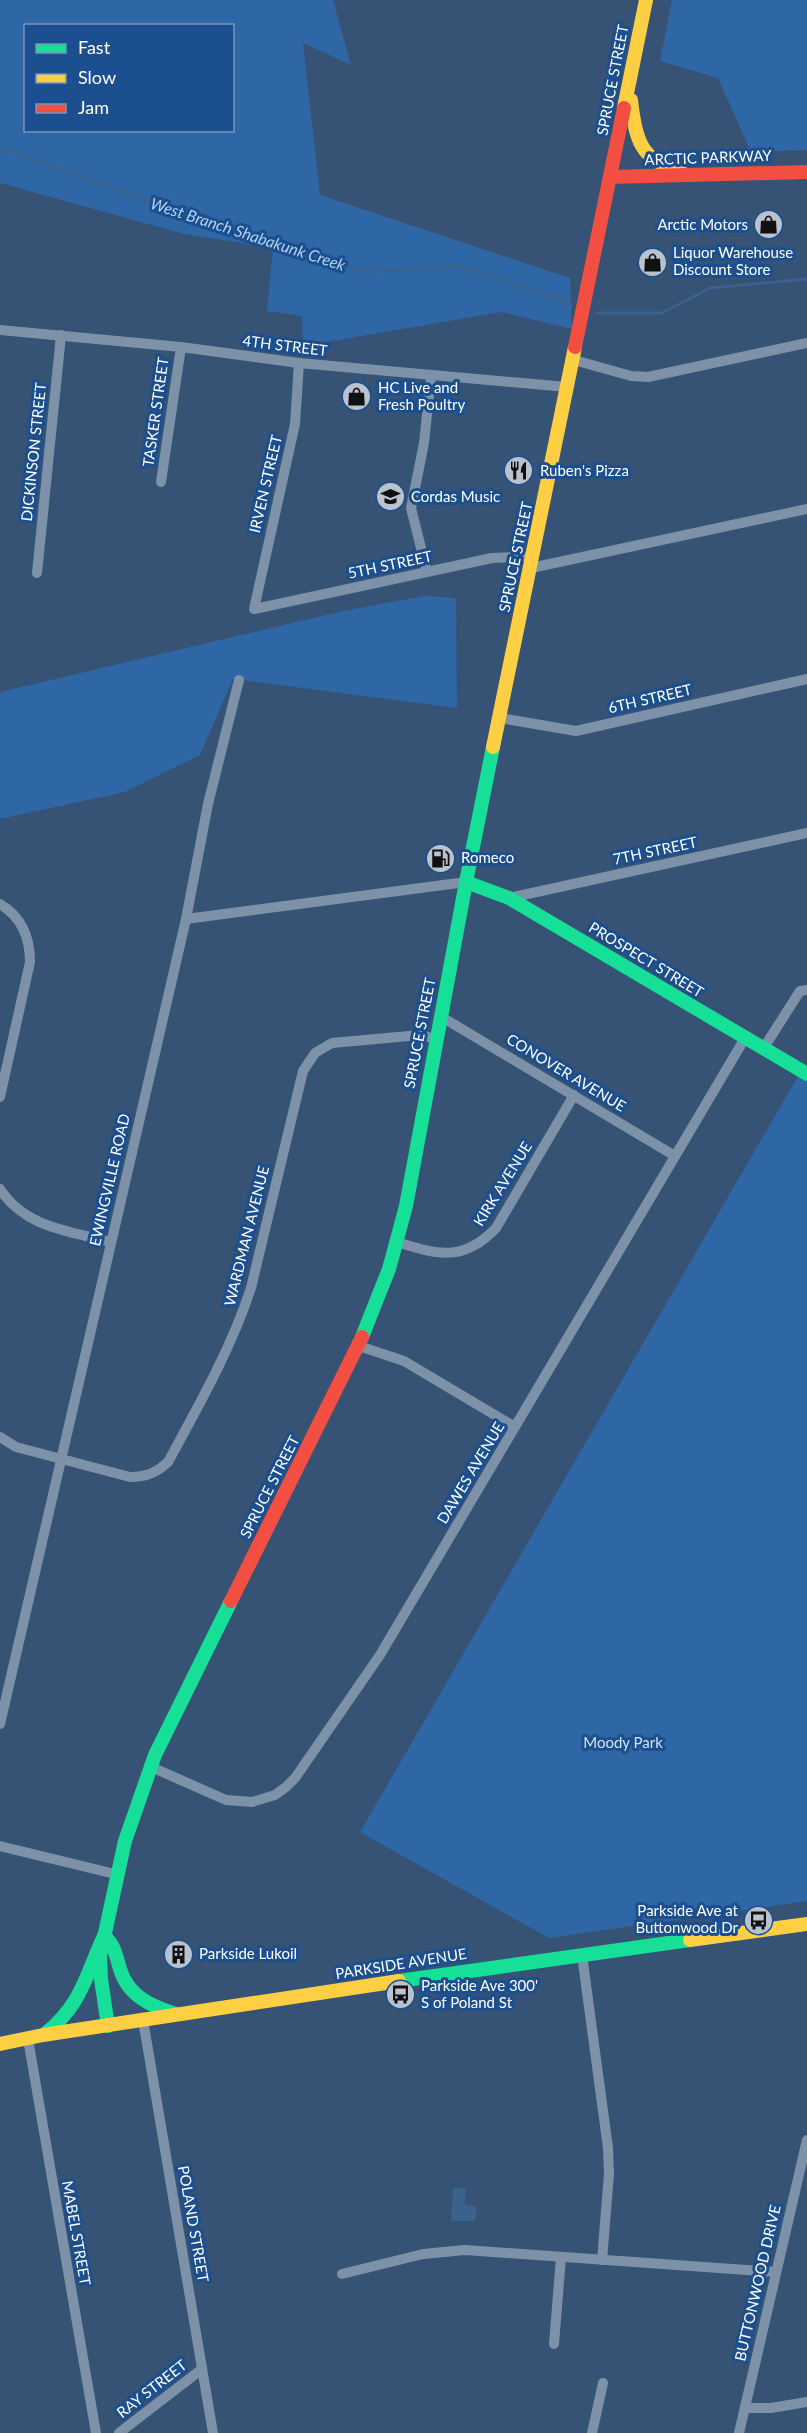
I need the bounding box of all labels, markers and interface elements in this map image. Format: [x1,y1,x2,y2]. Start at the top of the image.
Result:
street label: SPRUCE STREET [592,23,632,137]
legend [24,24,234,132]
text: Fast [78,36,111,58]
text: Slow [78,66,116,88]
text: Jam [78,96,109,118]
street label: ARCTIC PARKWAY [644,146,773,168]
water label: West Branch Shabakunk Creek [148,193,348,274]
shop icon: Arctic Motors [753,209,785,241]
place label: Arctic Motors [657,215,748,233]
place label: Liquor Warehouse Discount Store [673,243,793,278]
shop icon: Liquor Warehouse Discount Store [636,246,668,278]
street label: 4TH STREET [242,331,329,359]
street label: TASKER STREET [138,356,172,468]
place label: HC Live and Fresh Poultry [378,378,465,413]
shop icon: HC Live and Fresh Poultry [341,381,373,413]
street label: DICKINSON STREET [17,382,49,522]
street label: IRVEN STREET [245,433,285,535]
restaurant icon: Ruben's Pizza [503,455,535,487]
place label: Ruben's Pizza [540,461,629,479]
school or university icon: Cordas Music [374,481,406,513]
place label: Cordas Music [411,487,500,505]
street label: SPRUCE STREET [495,500,536,614]
street label: 5TH STREET [346,546,434,582]
street label: 6TH STREET [606,680,694,716]
street label: 7TH STREET [611,832,699,868]
fuel station icon: Romeco [424,842,456,874]
place label: Romeco [461,848,514,866]
street label: PROSPECT STREET [586,918,707,1001]
street label: SPRUCE STREET [399,976,439,1090]
street label: CONOVER AVENUE [504,1029,629,1115]
street label: EWINGVILLE ROAD [85,1112,133,1248]
street label: KIRK AVENUE [469,1138,535,1229]
street label: WARDMAN AVENUE [220,1164,272,1308]
street label: DAWES AVENUE [433,1418,508,1527]
street label: SPRUCE STREET [236,1432,303,1541]
park label: Moody Park [583,1733,663,1751]
place label: Parkside Ave at Buttonwood Dr [635,1901,739,1936]
bus stop icon: Parkside Ave at Buttonwood Dr [743,1904,775,1936]
building icon: Parkside Lukoil [162,1938,194,1970]
place label: Parkside Lukoil [199,1944,297,1962]
street label: PARKSIDE AVENUE [334,1944,468,1982]
place label: Parkside Ave 300' S of Poland St [421,1976,538,2011]
bus stop icon: Parkside Ave 300' S of Poland St [384,1979,416,2011]
street label: POLAND STREET [175,2164,213,2284]
street label: MABEL STREET [59,2179,95,2287]
street label: BUTTONWOOD DRIVE [730,2203,784,2363]
street label: RAY STREET [113,2355,190,2421]

